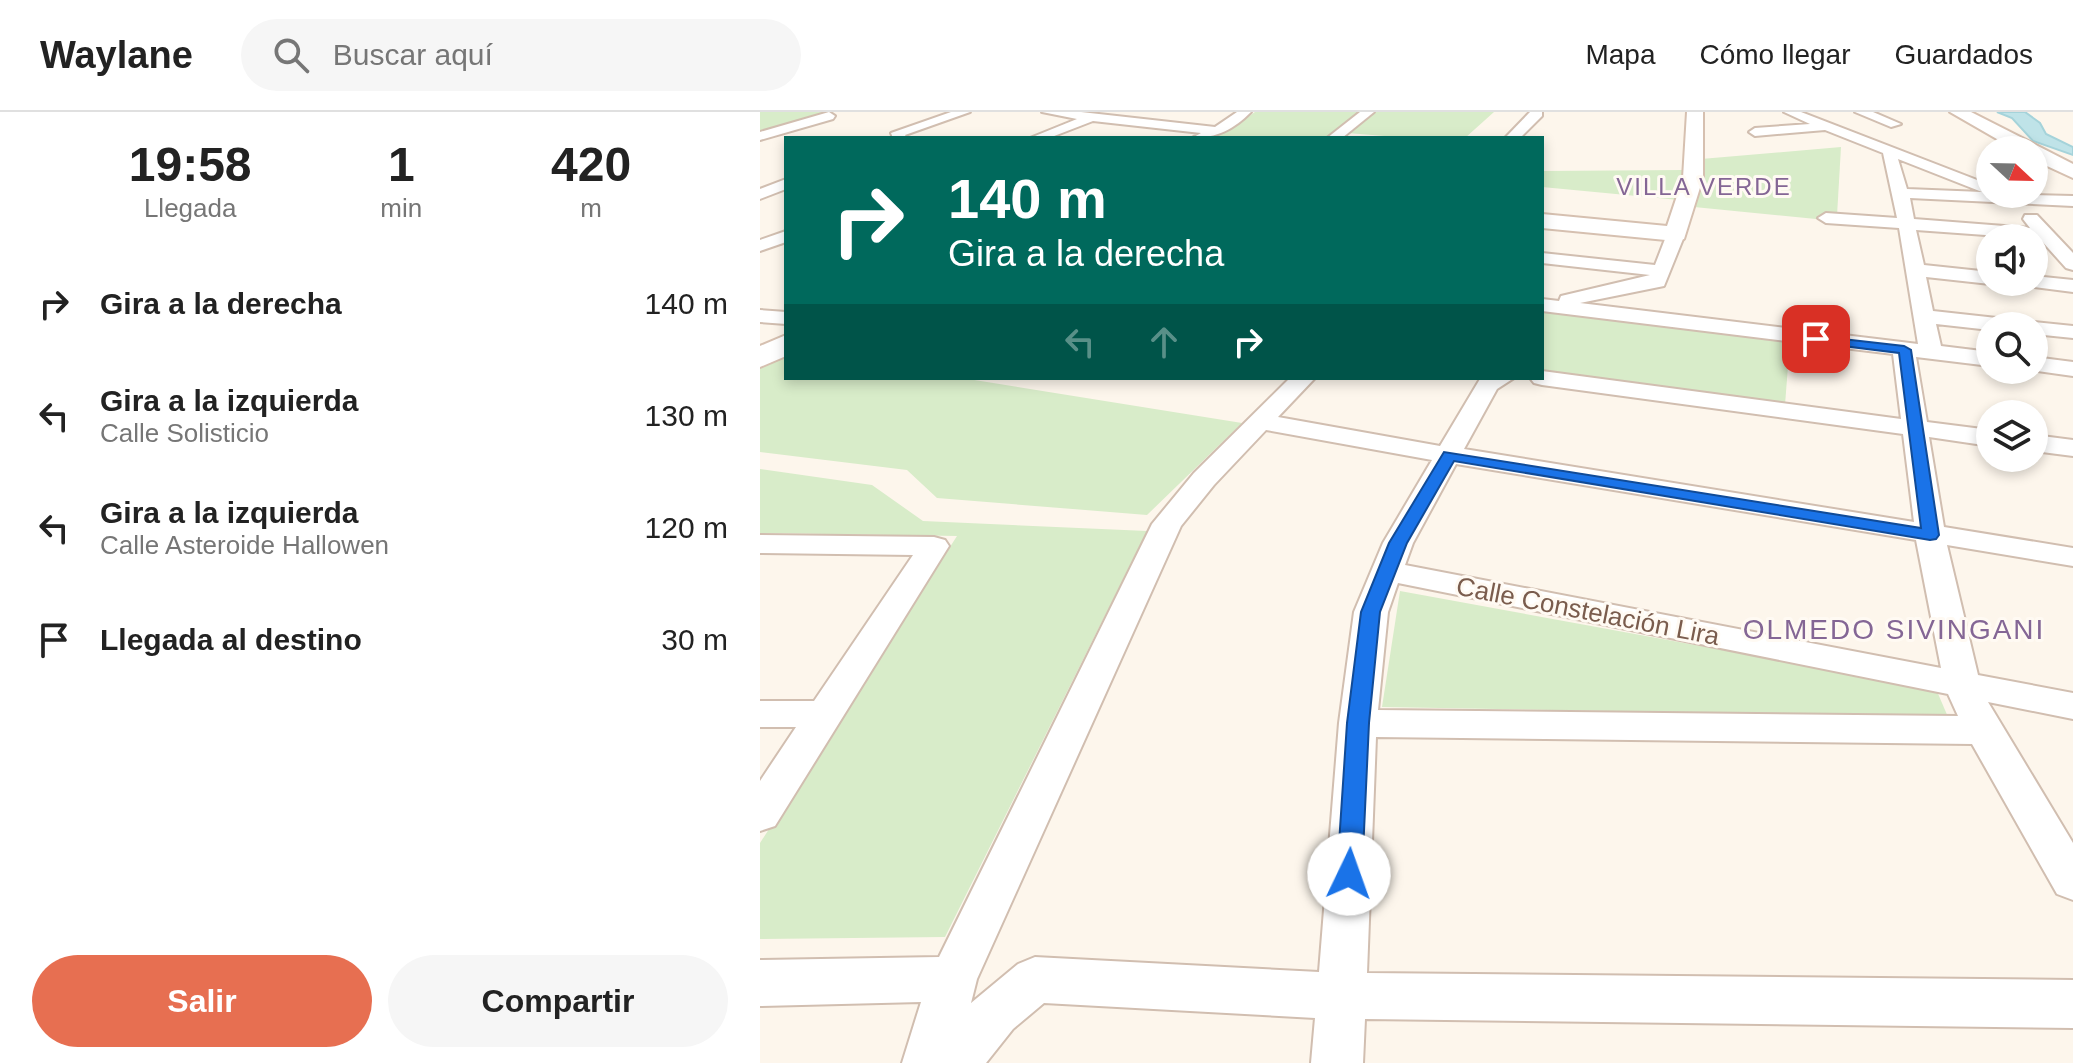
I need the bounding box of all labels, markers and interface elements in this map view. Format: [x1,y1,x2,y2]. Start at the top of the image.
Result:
search box [241,19,801,91]
icon: search [269,33,313,77]
text: Waylane [40,34,193,76]
text: Buscar aquí [333,38,493,71]
text: Mapa [1585,39,1656,70]
text: Cómo llegar [1700,39,1850,70]
text: Guardados [1894,39,2033,70]
north arrow [1976,136,2048,208]
map controls [1976,136,2048,472]
text: 19:58 [129,138,252,191]
text: 1 [388,138,415,191]
text: 420 [551,138,631,191]
text: 140 m [948,167,1107,230]
icon: right [816,168,920,272]
district label: VILLA VERDE [1616,173,1792,200]
text: Llegada [144,193,236,223]
text: min [380,193,422,223]
text: m [580,193,602,223]
button: sound [1976,224,2048,296]
text: Gira a la derecha [948,233,1224,274]
icon: right [32,282,76,326]
text: Gira a la derecha [100,287,342,320]
text: 140 m [645,287,728,320]
pin [1782,305,1850,373]
button: search [1976,312,2048,384]
icon: arrive [1794,317,1838,361]
icon: left [1058,320,1102,364]
icon: ahead [1142,320,1186,364]
icon: right [1226,320,1270,364]
text: Gira a la izquierda [100,384,358,417]
icon: left [32,394,76,438]
text: 130 m [645,399,728,432]
button: layers [1976,400,2048,472]
text: Calle Solisticio [100,418,269,448]
text: Gira a la izquierda [100,496,358,529]
icon: left [32,506,76,550]
text: 120 m [645,511,728,544]
text: Calle Asteroide Hallowen [100,530,389,560]
street label: Calle Constelación Lira [1454,571,1723,651]
district label: OLMEDO SIVINGANI [1743,614,2045,645]
icon: arrive [32,618,76,662]
text: Llegada al destino [100,623,362,656]
text: 30 m [661,623,728,656]
position arrow [1307,832,1391,916]
button: Salir [32,955,372,1047]
button: Compartir [388,955,728,1047]

